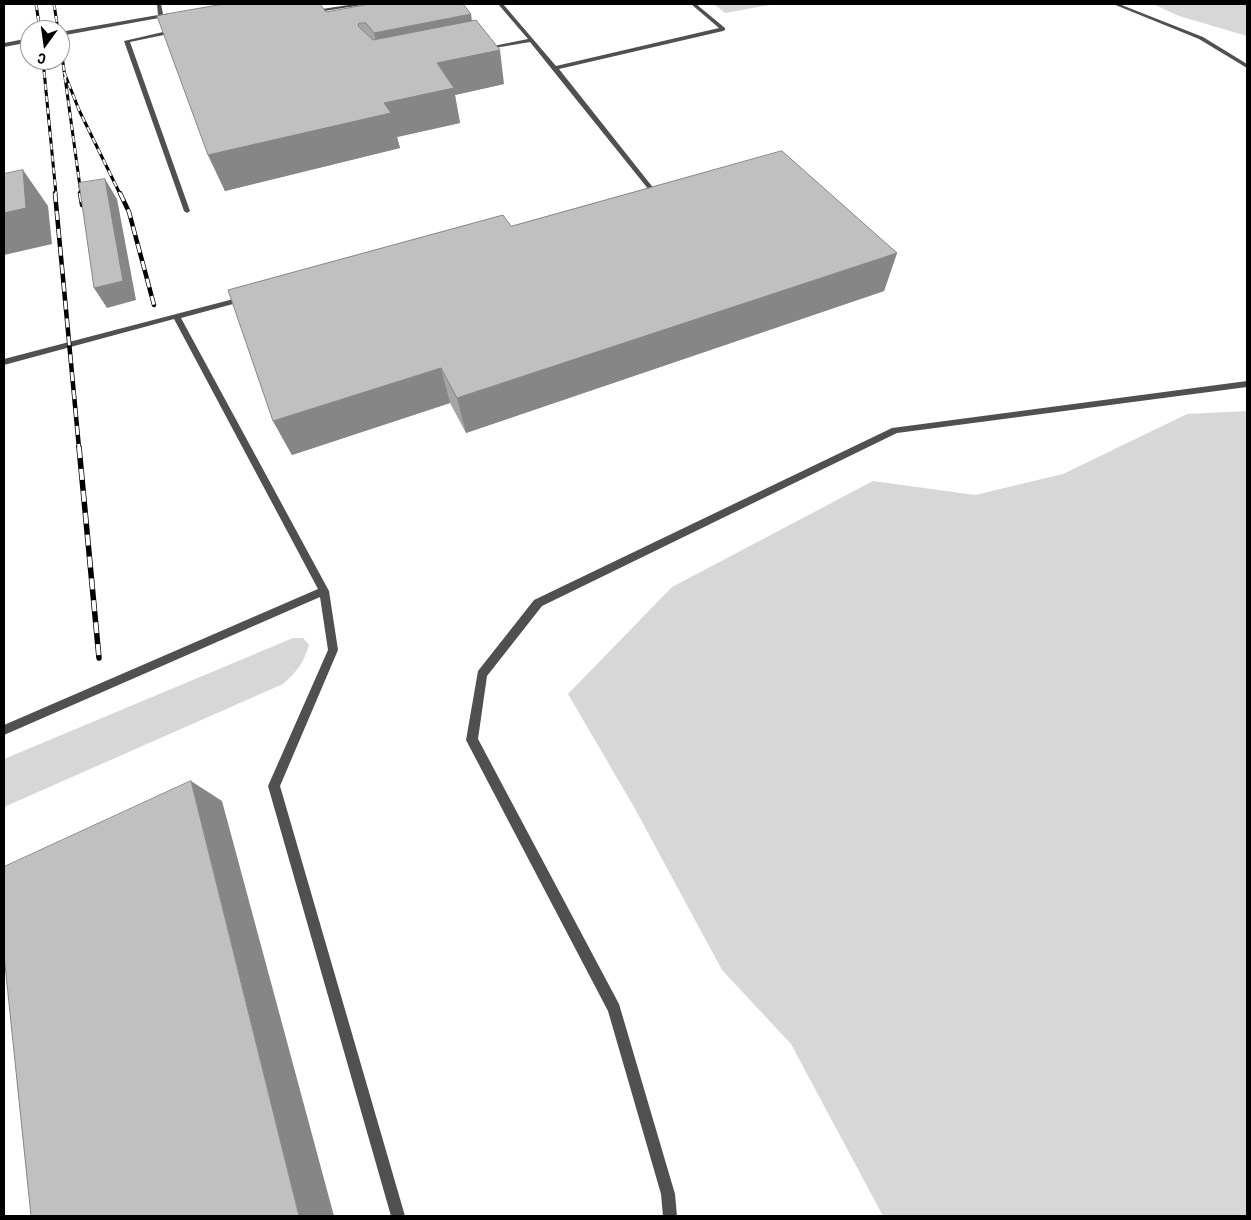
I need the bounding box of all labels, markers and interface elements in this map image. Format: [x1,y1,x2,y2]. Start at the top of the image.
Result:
north arrow [20,20,70,70]
text: С [36,50,47,67]

